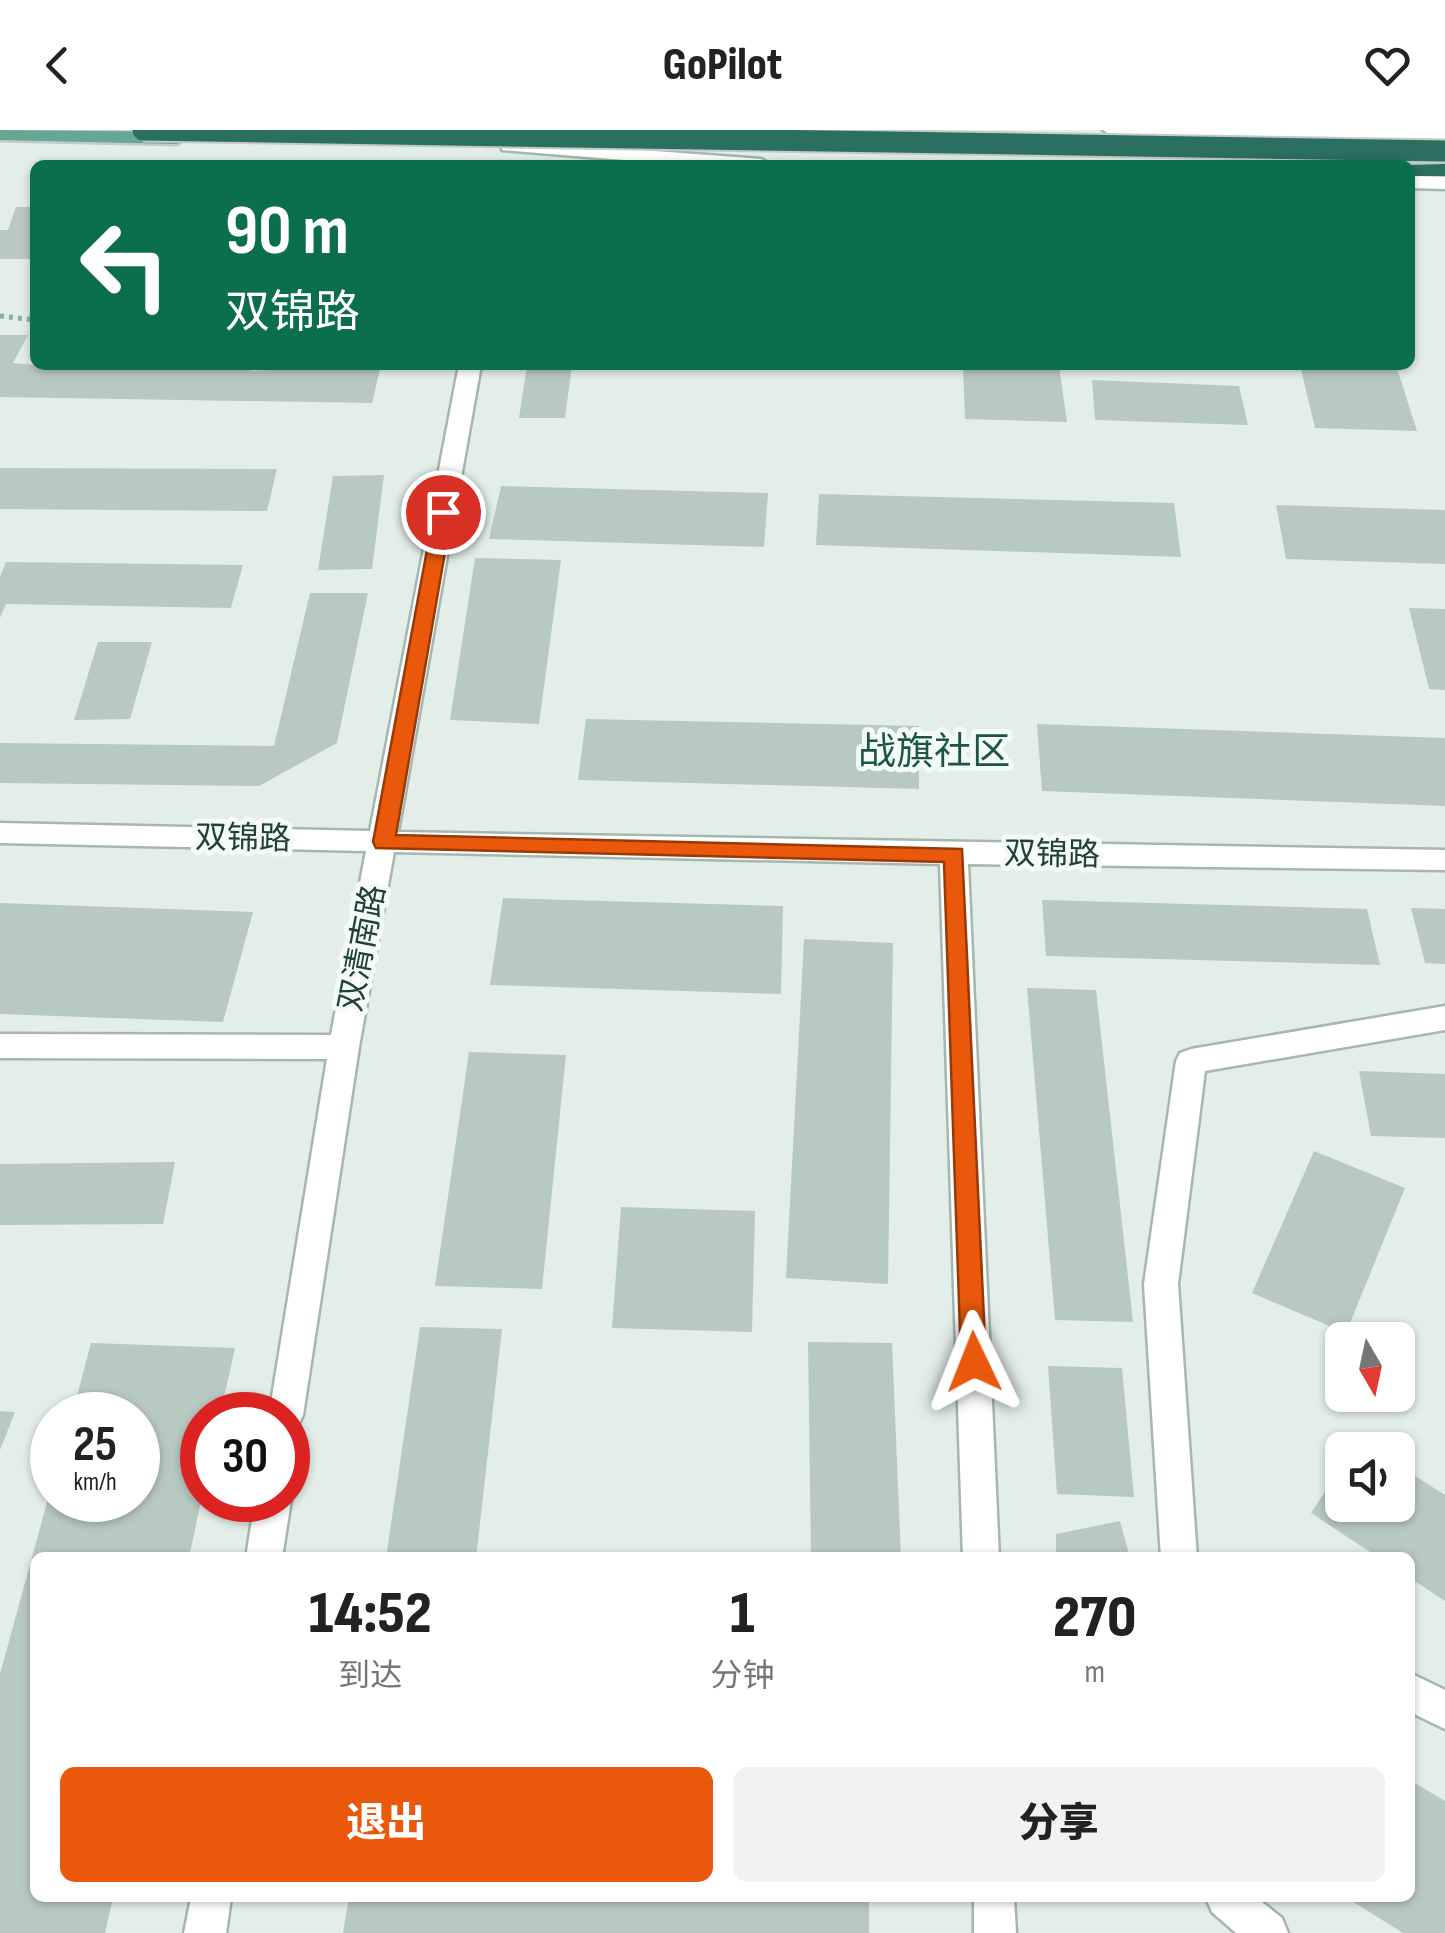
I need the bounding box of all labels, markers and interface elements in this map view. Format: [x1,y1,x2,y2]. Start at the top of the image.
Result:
icon: back [30,38,85,93]
text: GoPilot [663,38,782,93]
icon: heart [1360,38,1415,93]
text: 90 m [225,190,349,274]
icon: left [60,200,190,330]
text: 双锦路 [225,286,360,341]
pin [401,470,486,555]
icon: arrive [416,485,471,540]
district label: 战旗社区 [858,730,1010,775]
street label: 双锦路 [195,819,291,859]
street label: 双锦路 [1004,835,1100,875]
street label: 双清南路 [332,881,394,1015]
position arrow [922,1310,1026,1414]
north arrow [1325,1322,1415,1412]
map controls [1325,1322,1415,1522]
speed limit sign: 30 [180,1392,310,1522]
text: 25 [73,1415,117,1475]
button: sound [1325,1432,1415,1522]
text: km/h [73,1467,117,1498]
text: 14:52 [309,1578,432,1650]
text: 1 [730,1578,755,1650]
text: 270 [1053,1582,1136,1654]
text: m [1084,1653,1105,1692]
text: 到达 [338,1657,402,1696]
text: 分钟 [710,1657,774,1696]
button: 退出 [60,1767,713,1882]
button: 分享 [733,1767,1385,1882]

